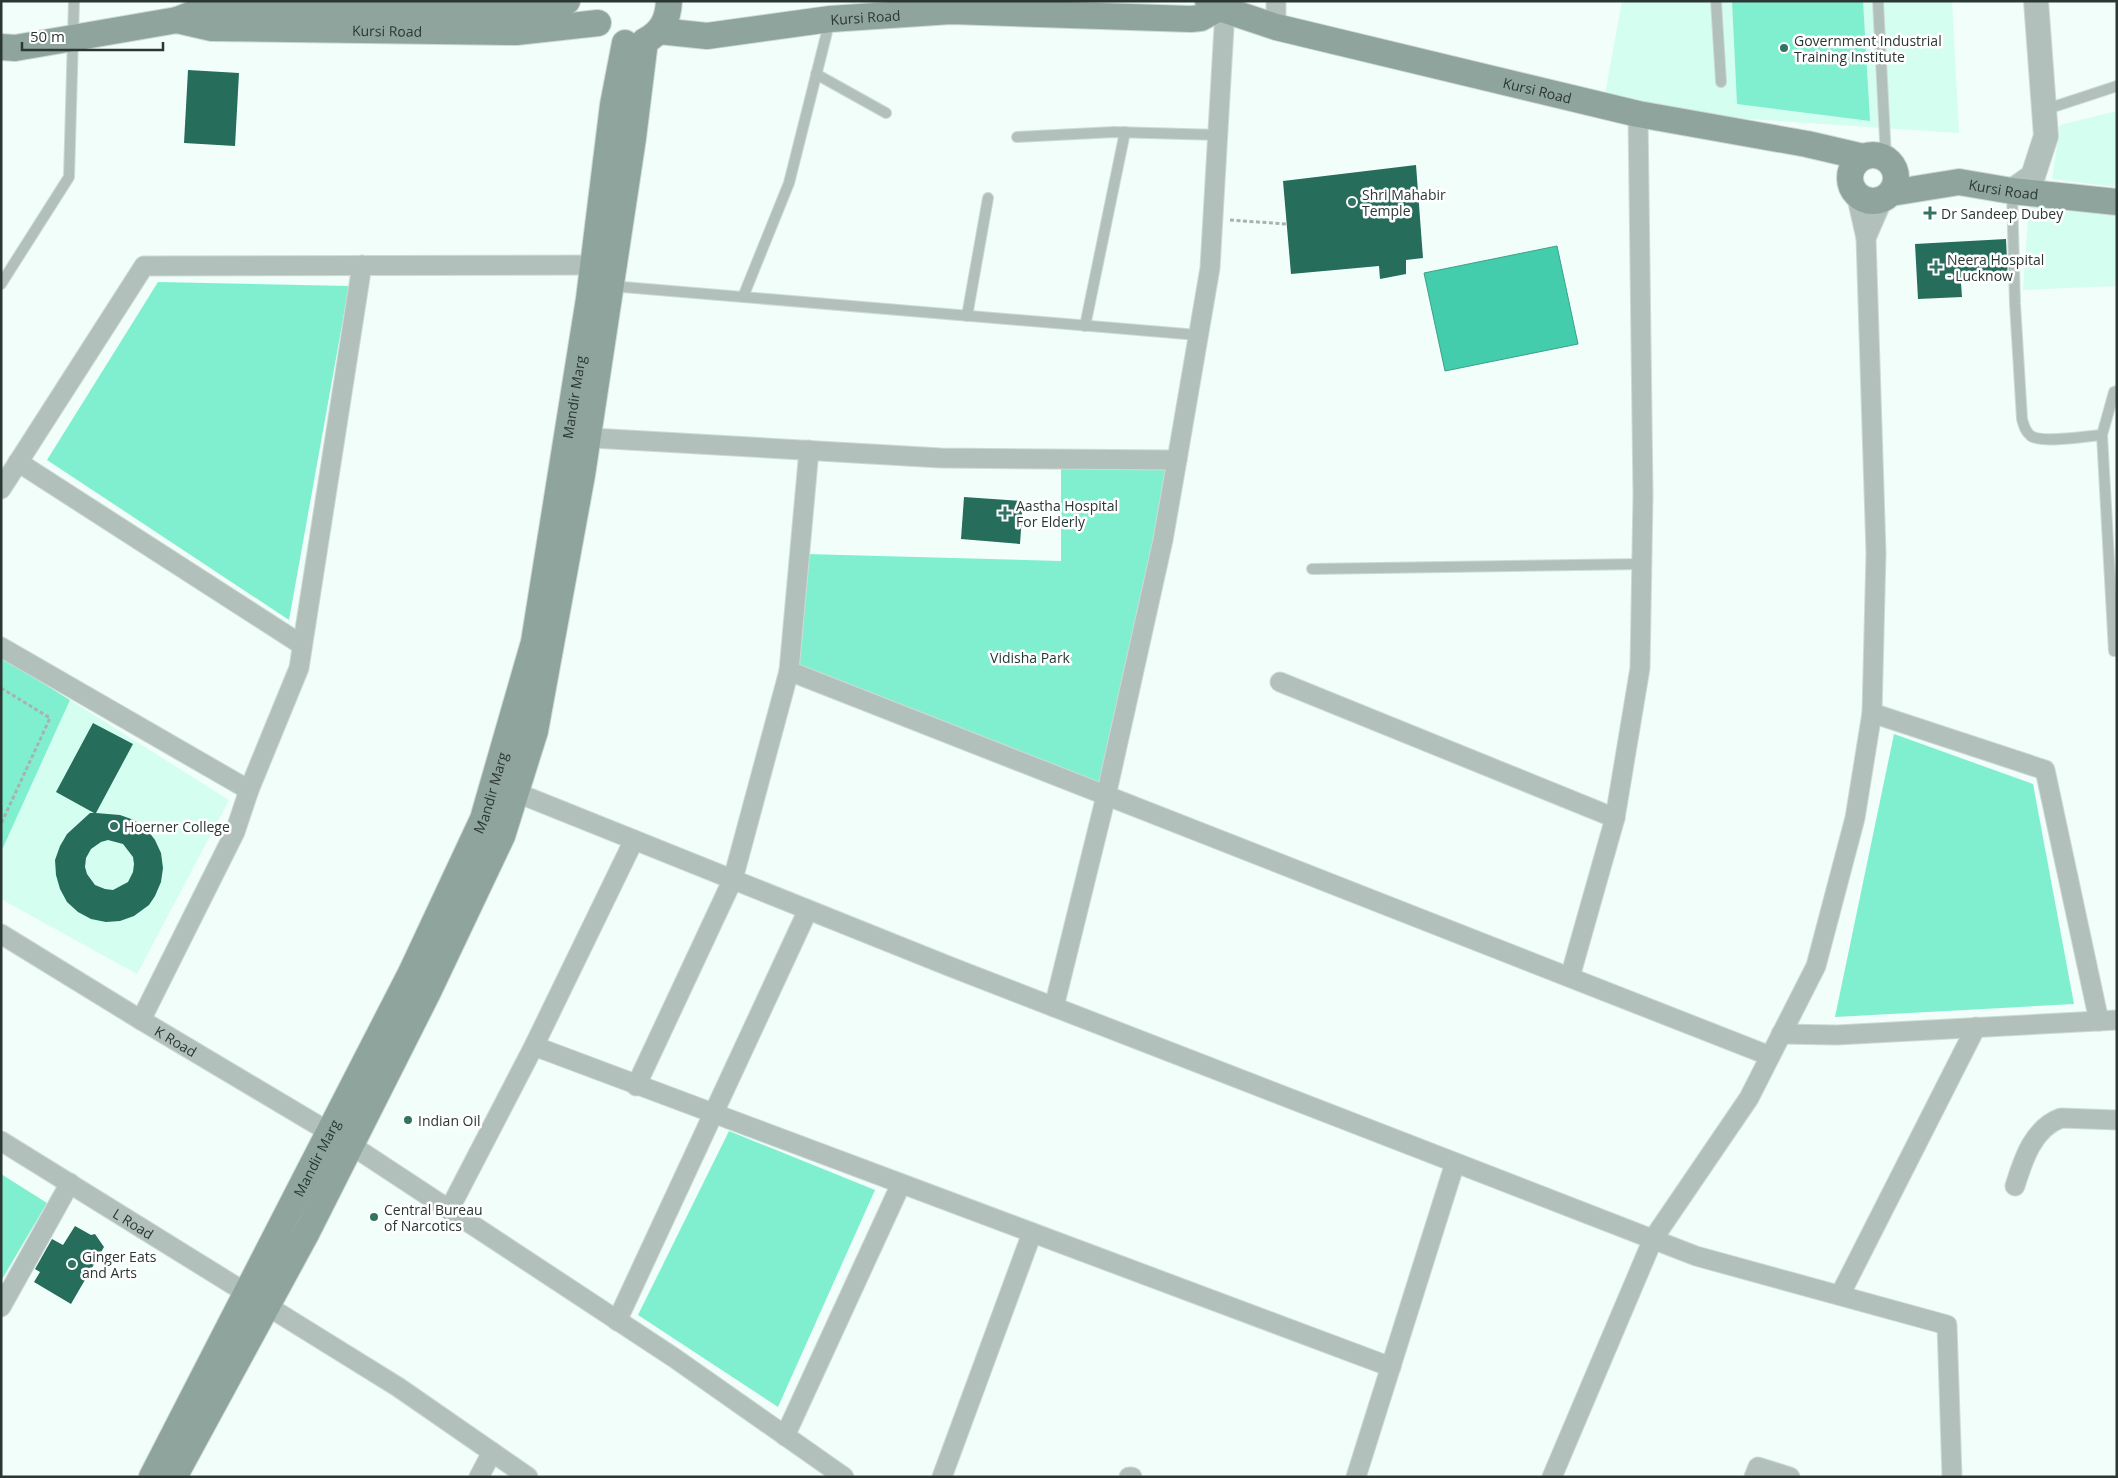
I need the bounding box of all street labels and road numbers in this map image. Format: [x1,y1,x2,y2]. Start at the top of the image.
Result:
street label: Kursi Road [830,5,901,28]
street label: Kursi Road [352,20,422,40]
street label: Kursi Road [1501,72,1574,107]
street label: Kursi Road [1967,174,2039,203]
street label: Mandir Marg [557,354,589,440]
street label: Mandir Marg [468,749,511,836]
street label: K Road [152,1021,200,1061]
street label: Mandir Marg [288,1116,344,1199]
street label: L Road [110,1203,157,1243]

